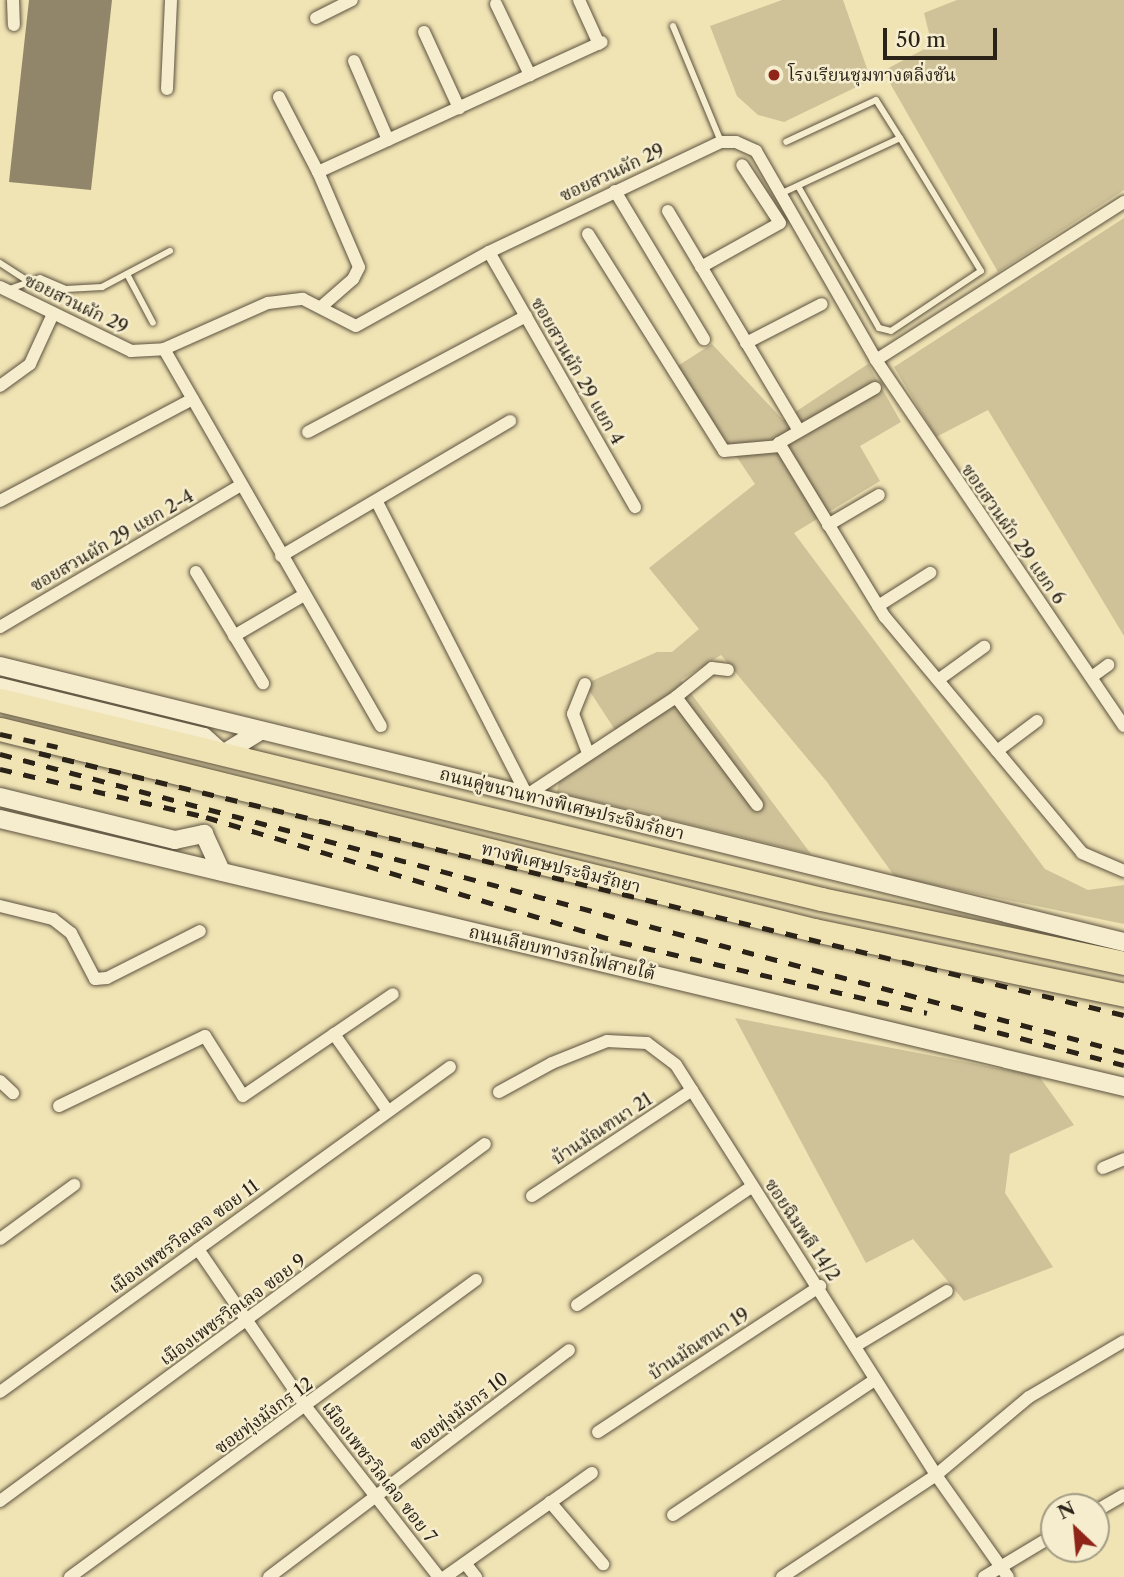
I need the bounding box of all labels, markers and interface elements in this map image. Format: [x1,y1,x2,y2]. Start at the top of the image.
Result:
scale bar [886,14,1000,58]
text: 50 m [896,27,946,52]
place label: โรงเรียนชุมทางตลิ่งชัน [788,64,956,86]
marker: โรงเรียนชุมทางตลิ่งชัน [766,67,782,83]
street label: ซอยสวนผัก 29 [556,139,668,207]
street label: ซอยสวนผัก 29 [21,270,131,338]
street label: ซอยสวนผัก 29 แยก 4 [526,294,628,448]
street label: ซอยสวนผัก 29 แยก 6 [956,460,1070,608]
street label: ซอยสวนผัก 29 แยก 2-4 [27,485,197,597]
street label: ถนนคู่ขนานทางพิเศษประจิมรัถยา [437,763,687,845]
street label: ทางพิเศษประจิมรัถยา [479,838,643,898]
street label: ถนนเลียบทางรถไฟสายใต้ [467,921,657,985]
street label: บ้านมัณฑนา 21 [548,1089,656,1169]
street label: เมืองเพชรวิลเลจ ซอย 11 [105,1175,263,1299]
street label: ซอยฉิมพลี 14/2 [760,1175,844,1285]
street label: เมืองเพชรวิลเลจ ซอย 9 [156,1250,310,1370]
street label: บ้านมัณฑนา 19 [645,1303,753,1385]
street label: ซอยทุ่งมังกร 10 [406,1368,512,1456]
street label: ซอยทุ่งมังกร 12 [211,1373,317,1459]
street label: เมืองเพชรวิลเลจ ซอย 7 [317,1397,441,1547]
north arrow [1040,1493,1110,1563]
text: N [1054,1497,1079,1524]

